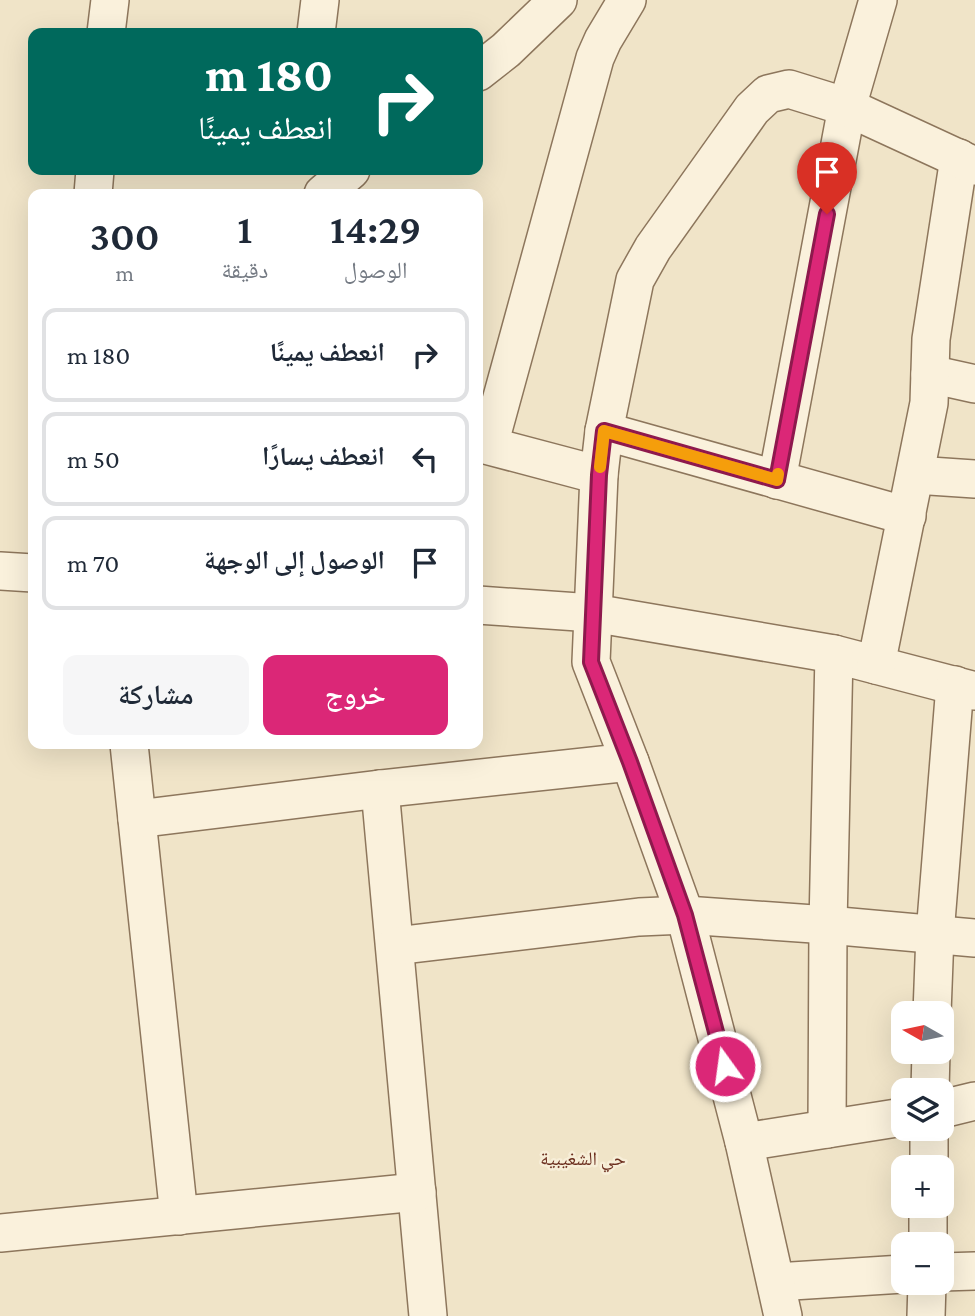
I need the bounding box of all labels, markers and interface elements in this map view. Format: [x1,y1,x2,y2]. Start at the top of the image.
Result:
text: 180 m [205,47,333,102]
icon: right [357,56,448,147]
text: انعطف يمينًا [198,110,333,146]
pin [797,142,857,214]
icon: arrive [808,153,846,191]
text: 1 [237,205,252,252]
text: 14:29 [330,205,421,252]
text: 300 [90,212,160,259]
text: دقيقة [221,257,268,283]
text: الوصول [344,257,407,283]
text: m [115,260,134,286]
icon: right [406,336,444,374]
text: انعطف يمينًا [270,338,385,367]
text: 180 m [67,341,130,370]
icon: left [406,440,444,478]
text: انعطف يسارًا [262,442,385,471]
text: 50 m [67,445,120,474]
icon: arrive [406,544,444,582]
text: الوصول إلى الوجهة [204,546,385,575]
text: 70 m [67,549,119,578]
button: مشاركة [63,655,249,735]
button: خروج [263,655,448,735]
north arrow [891,1001,954,1064]
map controls [891,1001,954,1295]
position arrow [688,1029,762,1103]
button: layers [891,1078,954,1141]
district label: حي الشغيبية [540,1148,626,1173]
button: + [891,1155,954,1218]
button: − [891,1232,954,1295]

